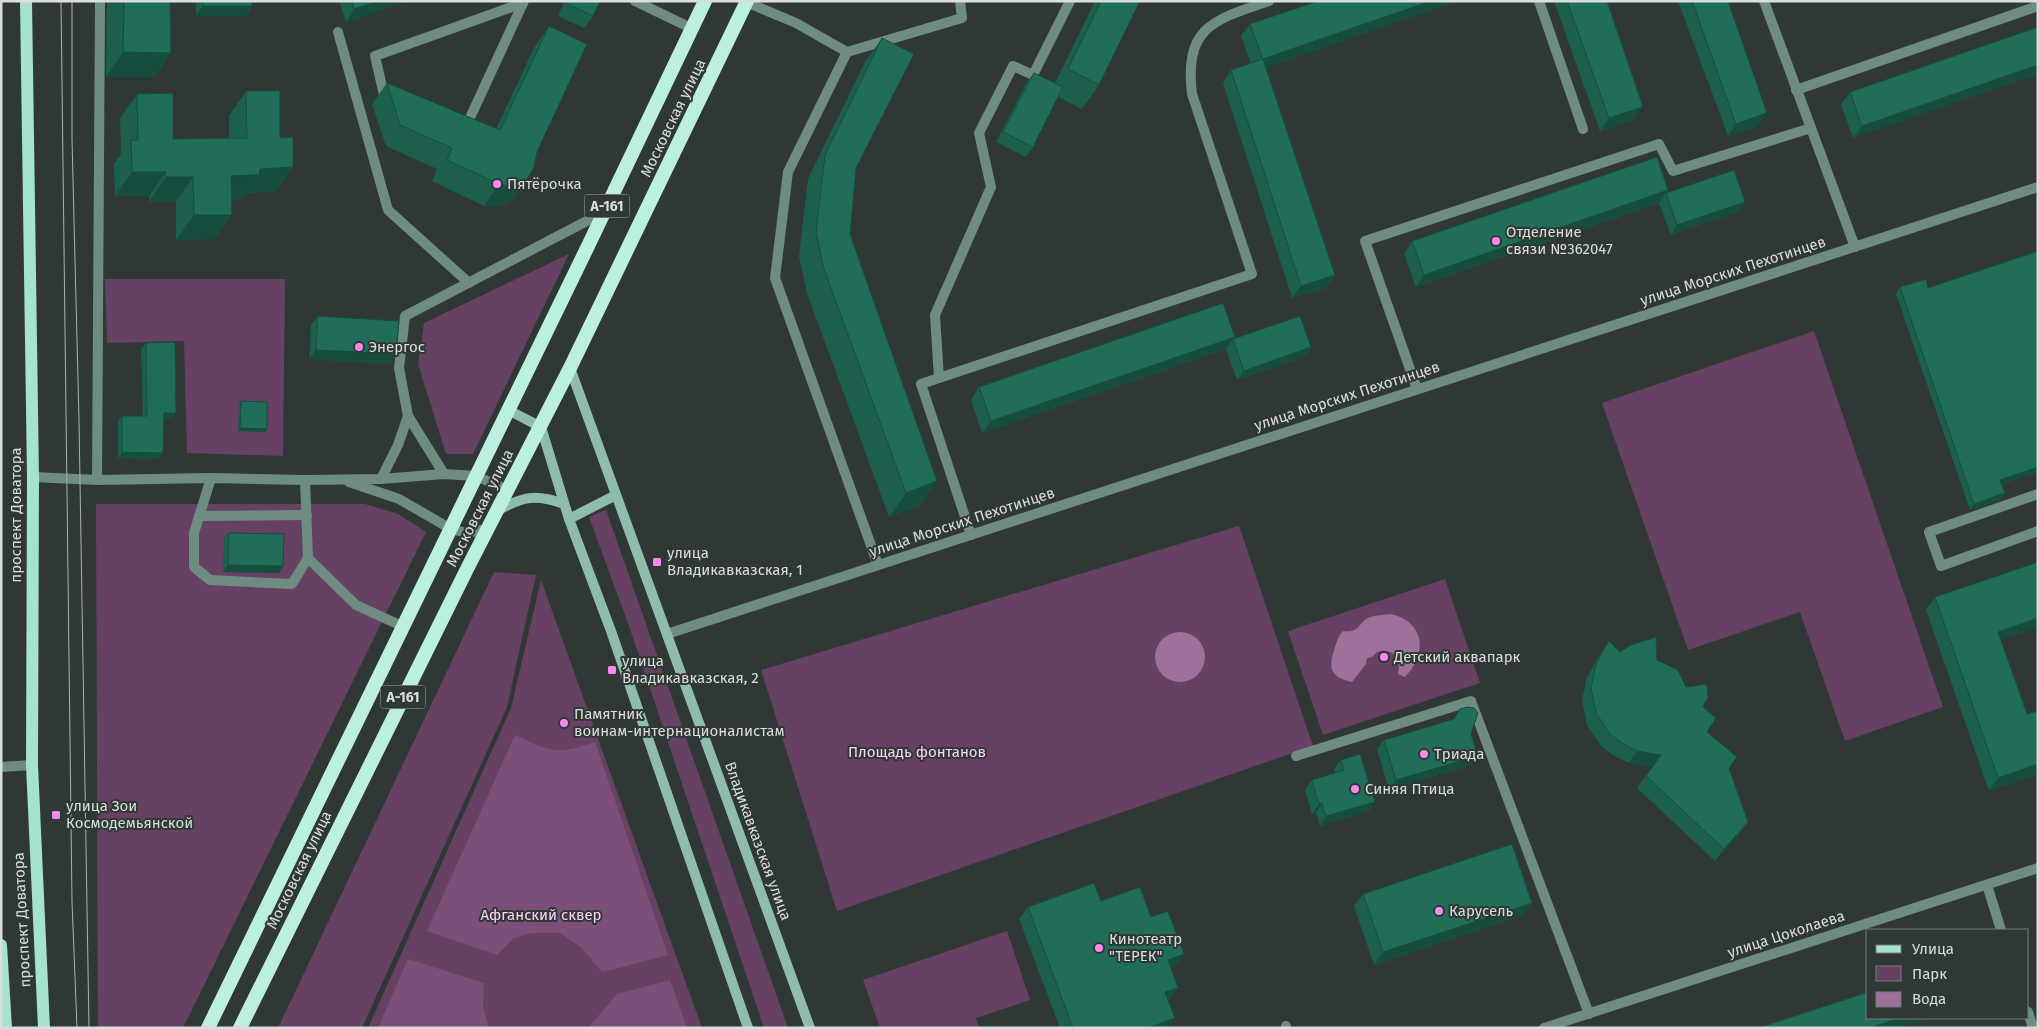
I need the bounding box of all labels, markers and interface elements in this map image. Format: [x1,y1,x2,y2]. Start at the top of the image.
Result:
street label: Московская улица [637,56,709,180]
place label: Пятёрочка [507,175,582,193]
marker: Пятёрочка [491,178,503,190]
road number: А-161 [584,195,630,218]
place label: Отделение связи №362047 [1506,223,1613,258]
street label: улица Морских Пехотинцев [1638,232,1828,310]
marker: Отделение связи №362047 [1490,235,1502,247]
place label: Энергос [369,338,425,356]
marker: Энергос [353,341,365,353]
street label: улица Морских Пехотинцев [1252,357,1442,435]
street label: Московская улица [443,446,517,570]
street label: проспект Доватора [7,447,25,583]
street label: улица Морских Пехотинцев [867,483,1057,561]
place label: улица Владикавказская, 1 [667,544,803,579]
marker: улица Владикавказская, 1 [651,556,663,568]
place label: Детский аквапарк [1393,648,1521,666]
marker: Детский аквапарк [1378,651,1390,663]
place label: улица Владикавказская, 2 [622,652,759,687]
marker: улица Владикавказская, 2 [606,664,618,676]
road number: А-161 [380,686,426,709]
place label: Памятник воинам-интернационалистам [574,705,785,740]
marker: Памятник воинам-интернационалистам [558,717,570,729]
park label: Площадь фонтанов [848,743,986,761]
place label: Триада [1434,745,1484,763]
marker: Триада [1418,748,1430,760]
street label: Владикавказская улица [721,759,795,923]
place label: Синяя Птица [1365,780,1454,798]
marker: Синяя Птица [1349,783,1361,795]
place label: улица Зои Космодемьянской [66,797,193,832]
street label: Московская улица [263,808,335,932]
marker: улица Зои Космодемьянской [50,809,62,821]
street label: проспект Доватора [9,852,35,988]
place label: Карусель [1449,902,1514,920]
marker: Карусель [1433,905,1445,917]
park label: Афганский сквер [480,906,602,924]
street label: улица Цоколаева [1725,907,1847,961]
legend [1866,929,2029,1019]
place label: Кинотеатр "ТЕРЕК" [1109,930,1182,965]
text: Улица [1912,940,1954,958]
marker: Кинотеатр "ТЕРЕК" [1093,942,1105,954]
text: Парк [1912,965,1947,983]
text: Вода [1912,990,1946,1008]

